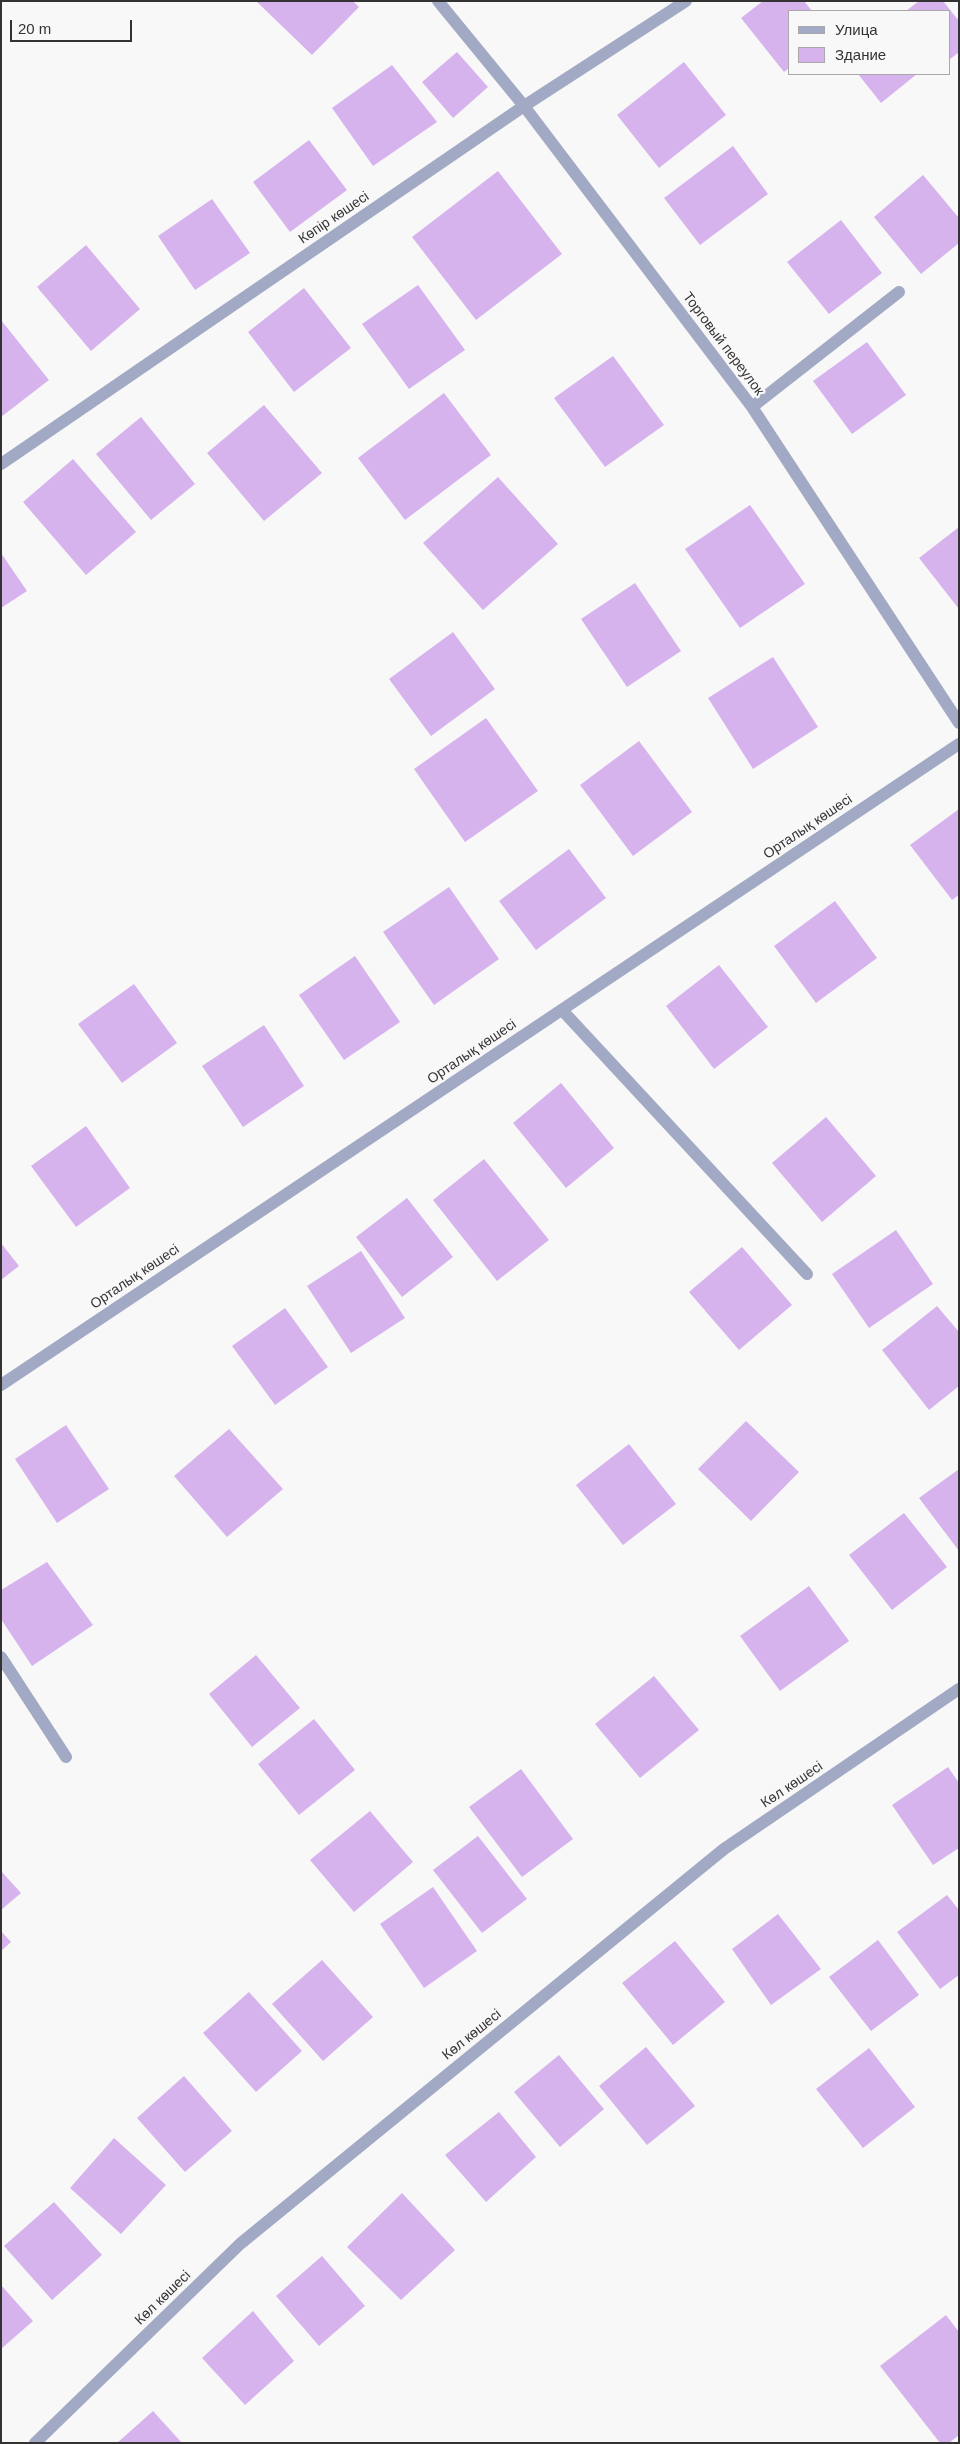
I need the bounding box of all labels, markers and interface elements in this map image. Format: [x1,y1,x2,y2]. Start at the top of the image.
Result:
scale bar [12,10,135,42]
legend [788,10,950,75]
text: 20 m [18,20,51,37]
text: Улица [835,21,878,38]
text: Здание [835,46,886,63]
street label: Көпір көшесі [296,188,372,248]
street label: Торговый переулок [679,289,767,399]
street label: Орталық көшесі [760,791,856,863]
street label: Орталық көшесі [424,1016,520,1088]
street label: Орталық көшесі [87,1241,183,1313]
street label: Көл көшесі [758,1758,826,1812]
street label: Көл көшесі [439,2006,505,2064]
street label: Көл көшесі [132,2267,194,2329]

